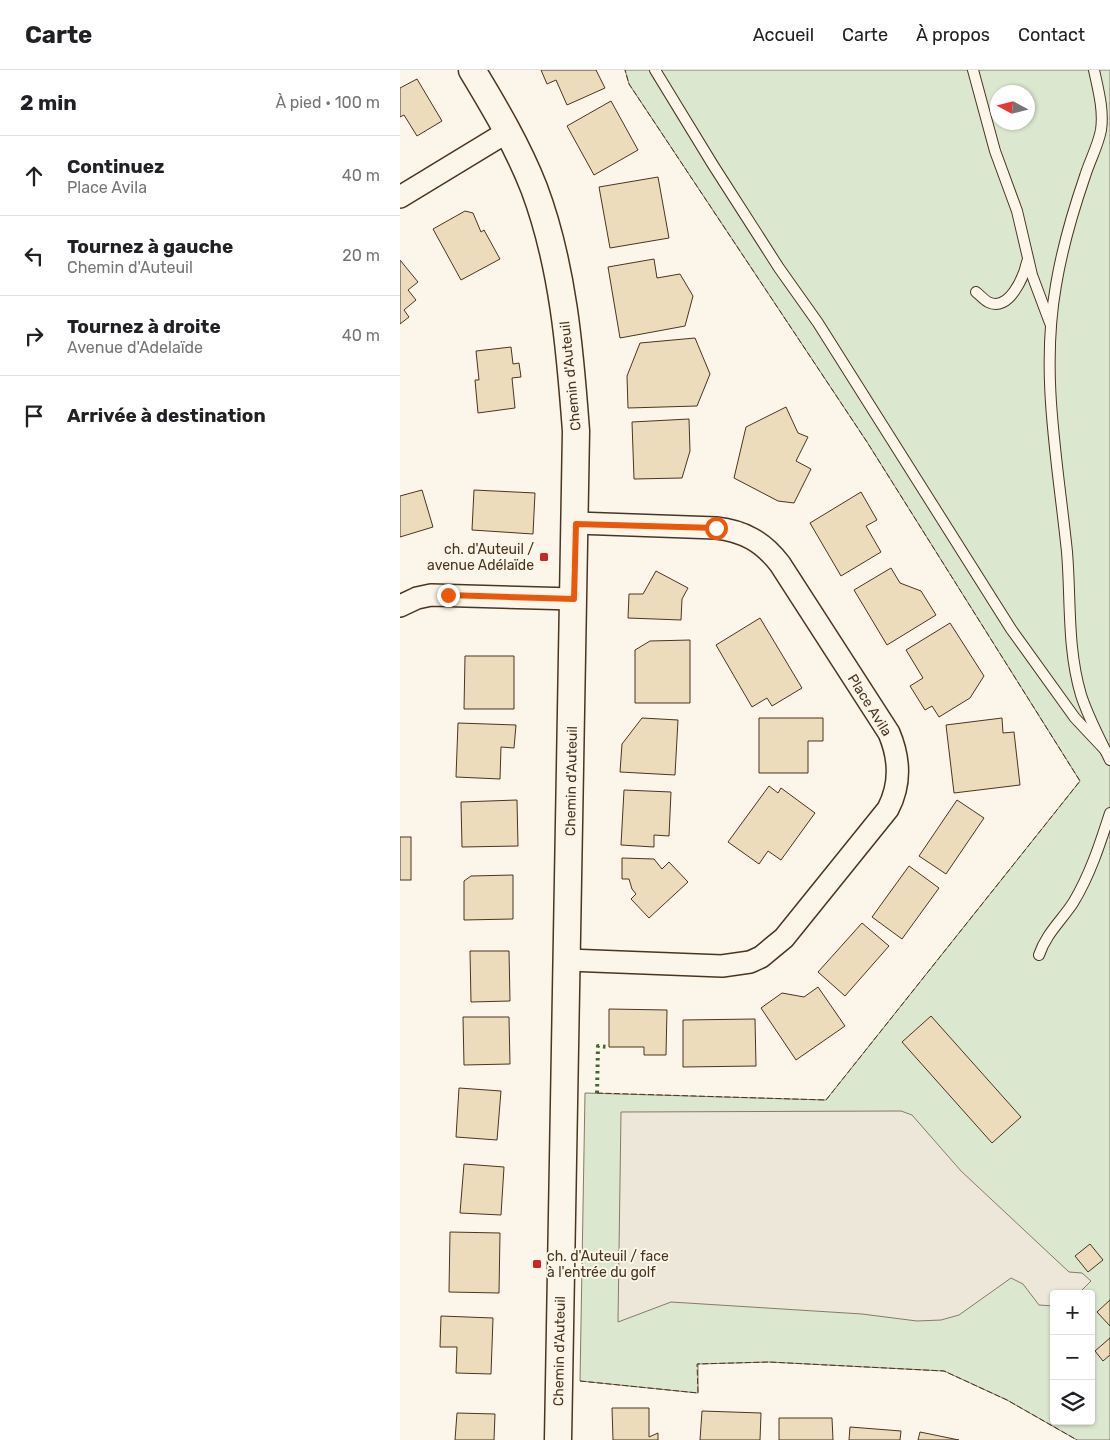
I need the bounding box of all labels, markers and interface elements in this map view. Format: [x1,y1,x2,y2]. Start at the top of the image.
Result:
text: Carte [25,21,92,49]
text: Accueil [753,24,814,46]
text: Carte [842,24,888,46]
text: À propos [916,24,990,46]
text: Contact [1018,24,1085,46]
north arrow [990,85,1035,130]
text: 2 min [20,90,77,115]
text: À pied · 100 m [275,93,380,112]
text: Continuez [67,155,165,178]
icon: ahead [20,162,48,190]
text: 40 m [342,166,380,185]
text: Place Avila [67,178,147,197]
text: Tournez à gauche [67,235,233,258]
icon: left [20,242,48,270]
text: 20 m [342,246,380,265]
text: Chemin d'Auteuil [67,258,193,277]
text: Tournez à droite [67,315,221,338]
street label: Chemin d'Auteuil [556,320,585,432]
icon: right [20,322,48,350]
text: 40 m [342,326,380,345]
text: Avenue d'Adelaïde [67,338,203,357]
icon: arrive [20,402,48,430]
text: Arrivée à destination [67,404,266,427]
route start [705,517,728,540]
place label: ch. d'Auteuil / avenue Adélaïde [427,541,534,574]
marker: ch. d'Auteuil / avenue Adélaïde [538,551,550,563]
route end [437,584,460,607]
street label: Place Avila [844,671,895,739]
street label: Chemin d'Auteuil [562,726,581,836]
place label: ch. d'Auteuil / face à l'entrée du golf [547,1248,669,1281]
marker: ch. d'Auteuil / face à l'entrée du golf [531,1258,543,1270]
map controls [1050,1290,1095,1425]
button: + [1050,1290,1095,1335]
street label: Chemin d'Auteuil [550,1296,569,1406]
button: − [1050,1335,1095,1380]
button: layers [1050,1380,1095,1425]

